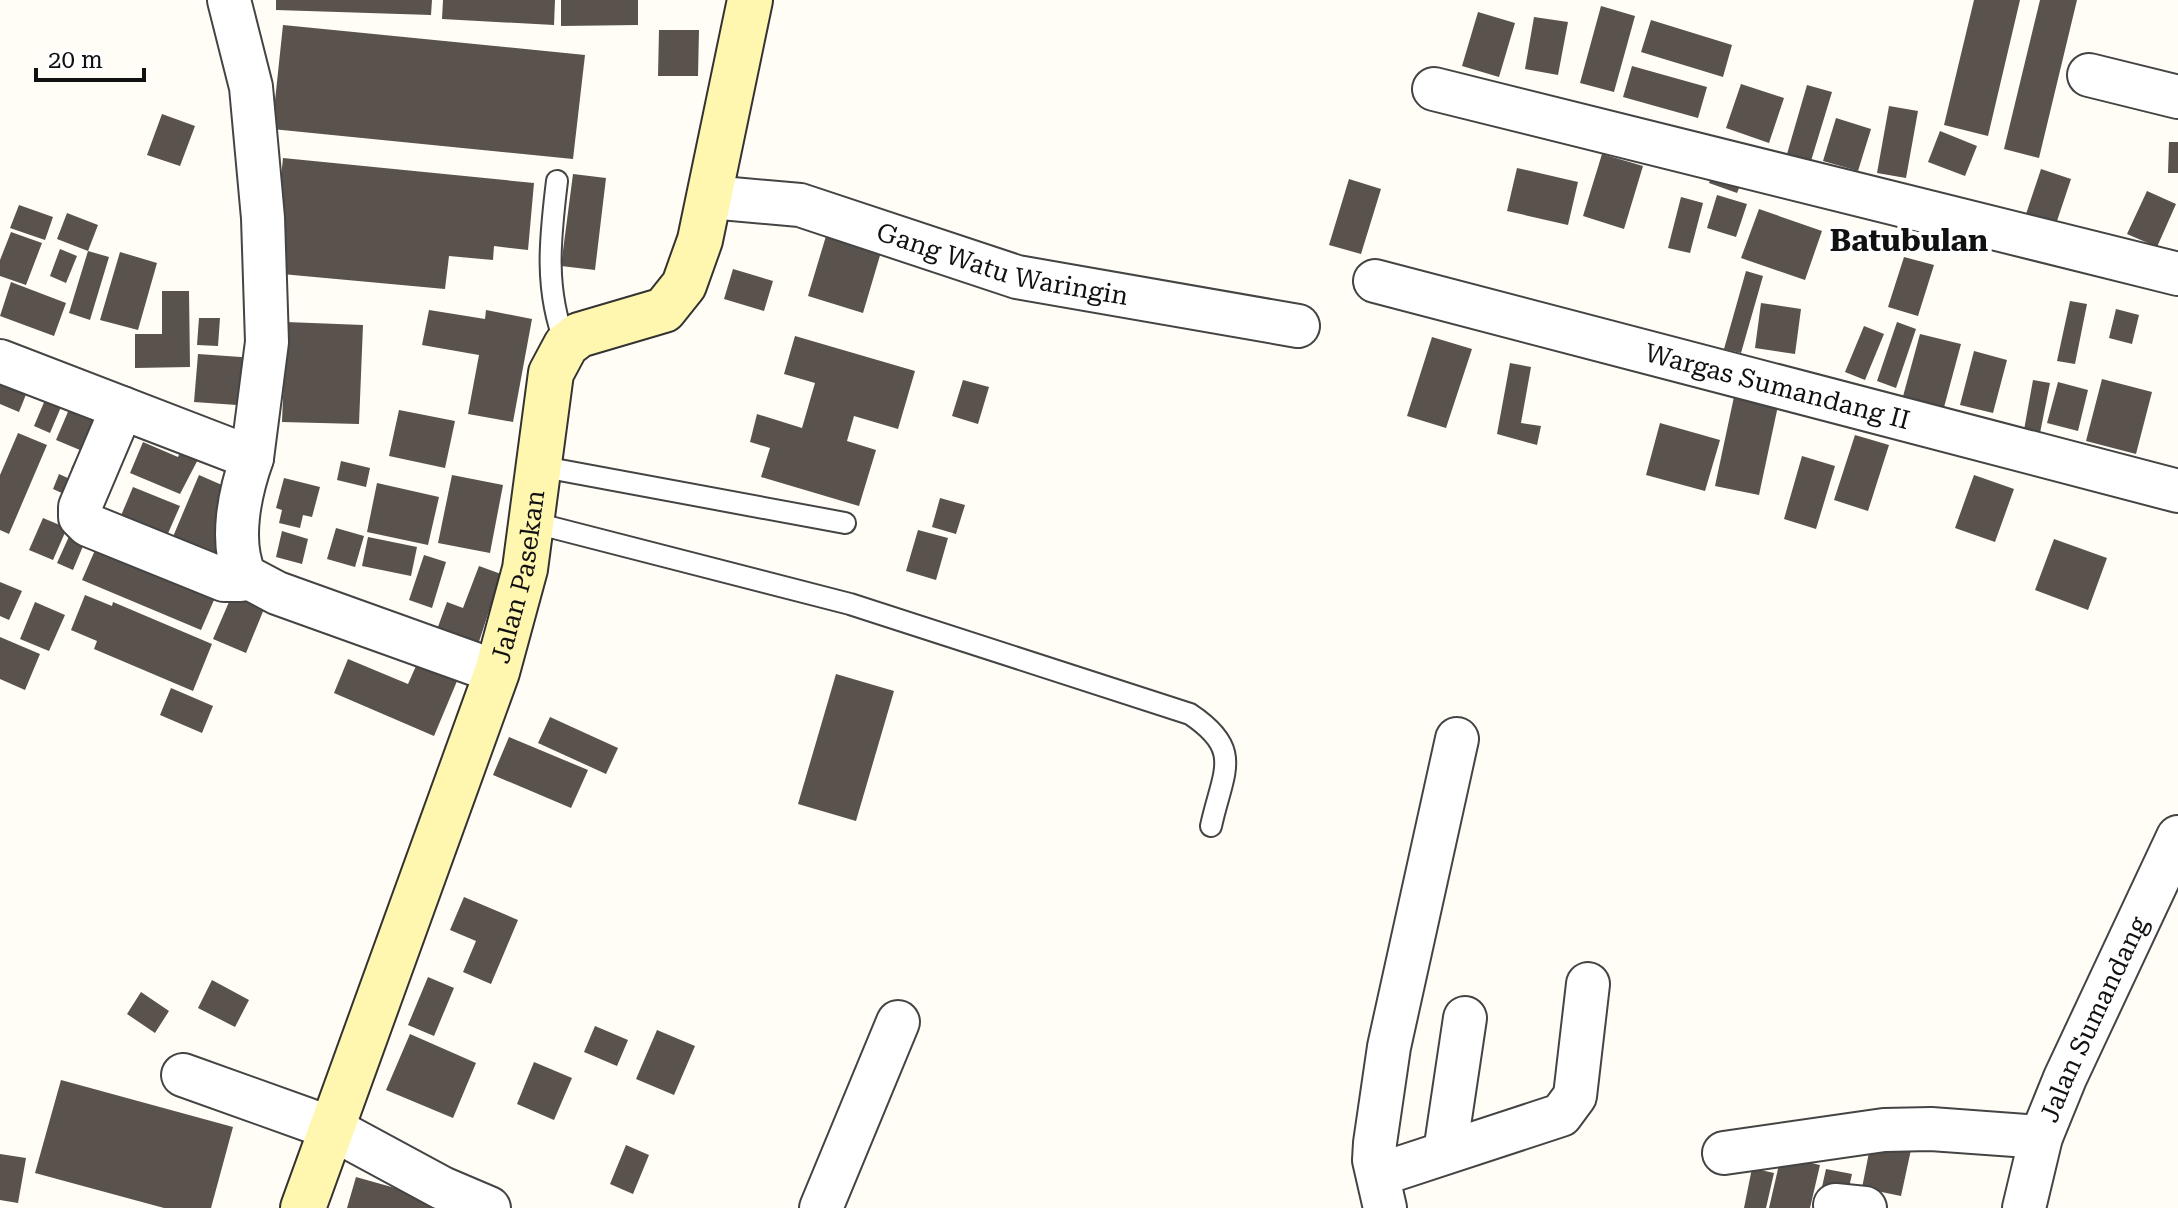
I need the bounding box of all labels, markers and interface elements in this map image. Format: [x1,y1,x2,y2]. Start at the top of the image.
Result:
scale bar [36,32,144,82]
text: 20 m [48,46,103,74]
street label: Gang Watu Waringin [873,217,1131,311]
district label: Batubulan [1830,223,1988,258]
street label: Wargas Sumandang II [1642,337,1913,435]
street label: Jalan Pasekan [485,488,550,667]
street label: Jalan Sumandang [2034,911,2154,1126]

